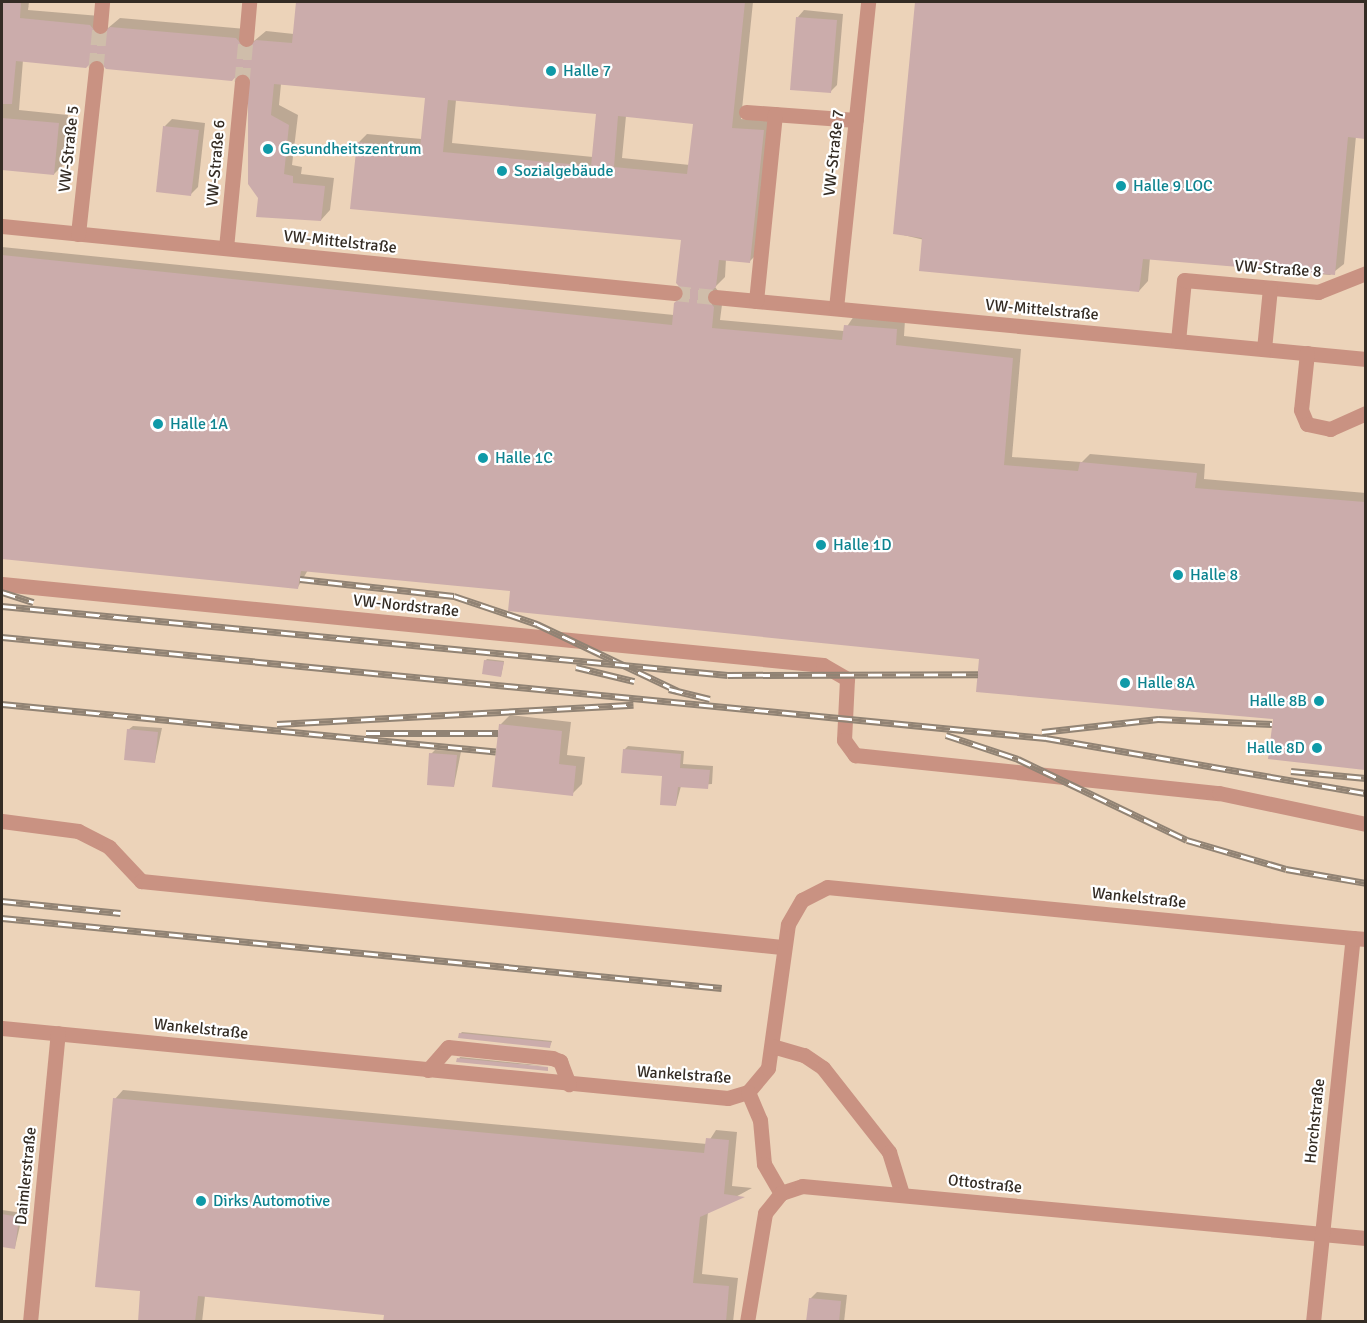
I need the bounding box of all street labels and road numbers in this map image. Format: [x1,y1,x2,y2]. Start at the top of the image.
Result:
street label: VW-Straße 5 [55,105,83,193]
street label: VW-Straße 7 [820,109,848,197]
street label: VW-Straße 6 [203,119,229,207]
street label: VW-Mittelstraße [282,227,398,257]
street label: VW-Straße 8 [1234,256,1322,282]
street label: VW-Mittelstraße [984,295,1100,325]
street label: VW-Nordstraße [352,591,460,621]
street label: Wankelstraße [1091,883,1187,913]
street label: Wankelstraße [153,1014,249,1044]
street label: Wankelstraße [636,1062,732,1088]
street label: Horchstraße [1301,1077,1329,1165]
street label: Daimlerstraße [11,1126,41,1226]
street label: Ottostraße [947,1171,1023,1197]

